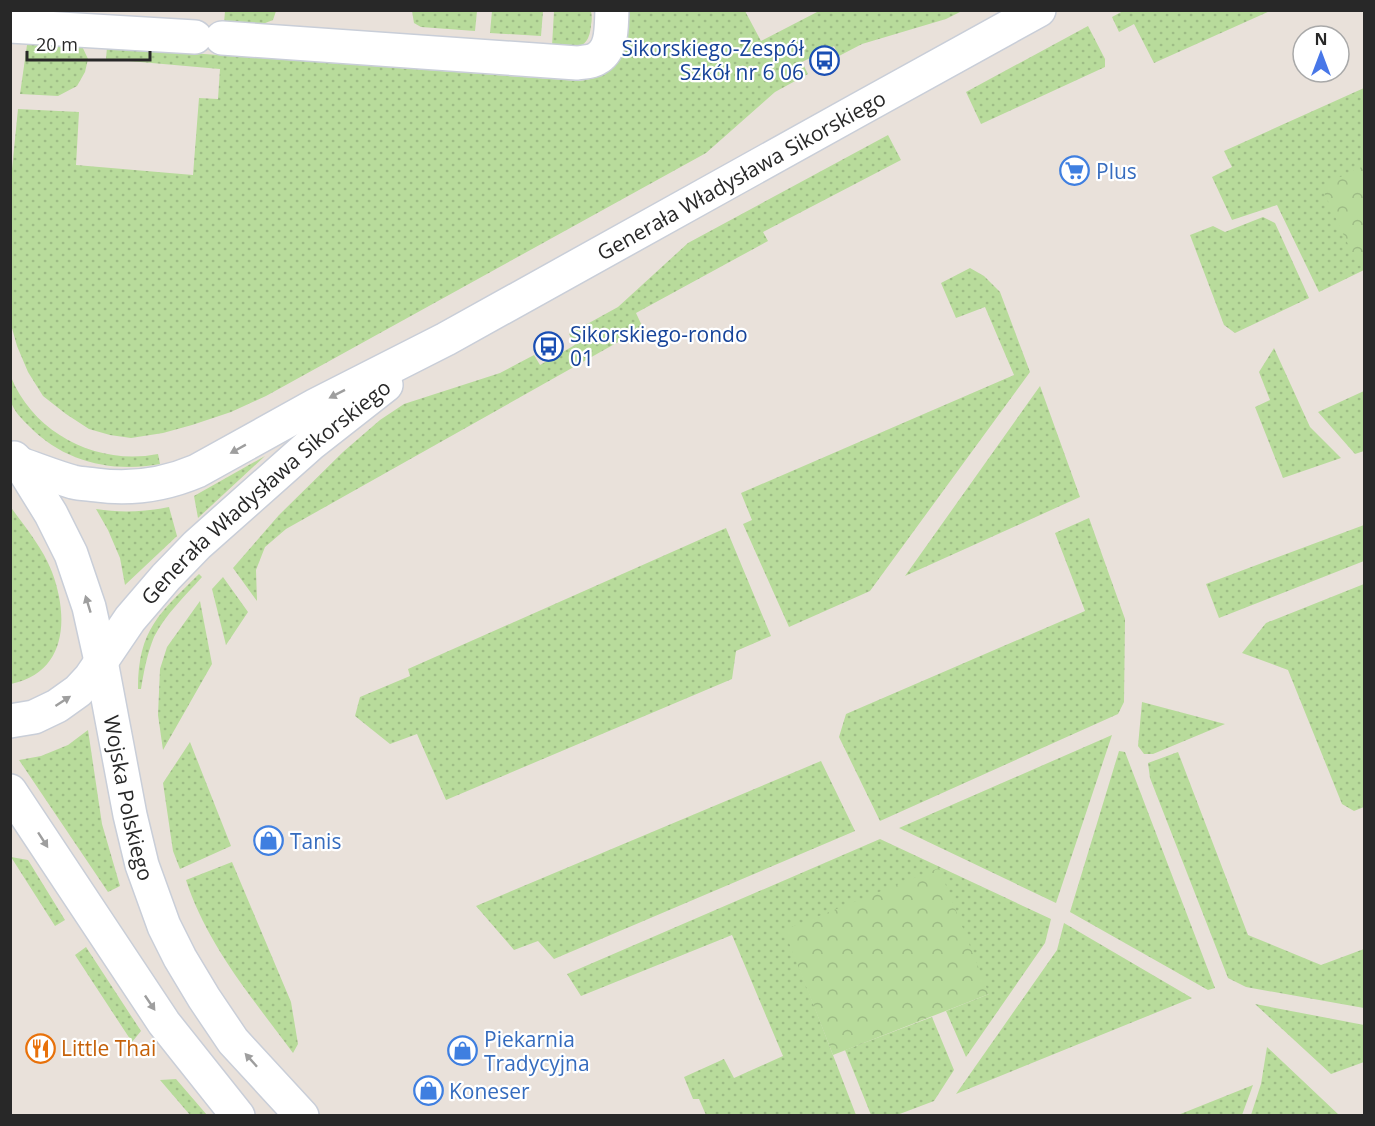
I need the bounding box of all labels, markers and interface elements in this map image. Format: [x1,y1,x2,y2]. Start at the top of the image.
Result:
scale bar [27,24,150,62]
north arrow [1291,24,1351,84]
text: N [1314,28,1328,50]
text: 20 m [36,32,78,56]
place label: Sikorskiego-Zespół Szkół nr 6 06 [621,34,805,86]
bus stop icon: Sikorskiego-Zespół Szkół nr 6 06 [809,44,841,76]
street label: Generała Władysława Sikorskiego [592,84,890,266]
supermarket icon: Plus [1059,155,1091,187]
place label: Plus [1096,157,1137,185]
place label: Sikorskiego-rondo 01 [570,320,748,372]
bus stop icon: Sikorskiego-rondo 01 [533,330,565,362]
street label: Generała Władysława Sikorskiego [135,373,396,610]
one-way arrow [329,389,346,399]
one-way arrow [229,444,246,454]
one-way arrow [83,595,92,613]
one-way arrow [55,696,71,707]
street label: Wojska Polskiego [98,713,161,885]
shop icon: Tanis [253,825,285,857]
place label: Tanis [290,827,341,855]
one-way arrow [37,832,48,848]
one-way arrow [144,994,156,1010]
place label: Piekarnia Tradycyjna [484,1025,590,1077]
restaurant icon: Little Thai [24,1032,56,1064]
place label: Little Thai [61,1034,156,1062]
shop icon: Piekarnia Tradycyjna [447,1035,479,1067]
one-way arrow [245,1053,258,1068]
shop icon: Koneser [412,1075,444,1107]
place label: Koneser [449,1077,530,1105]

